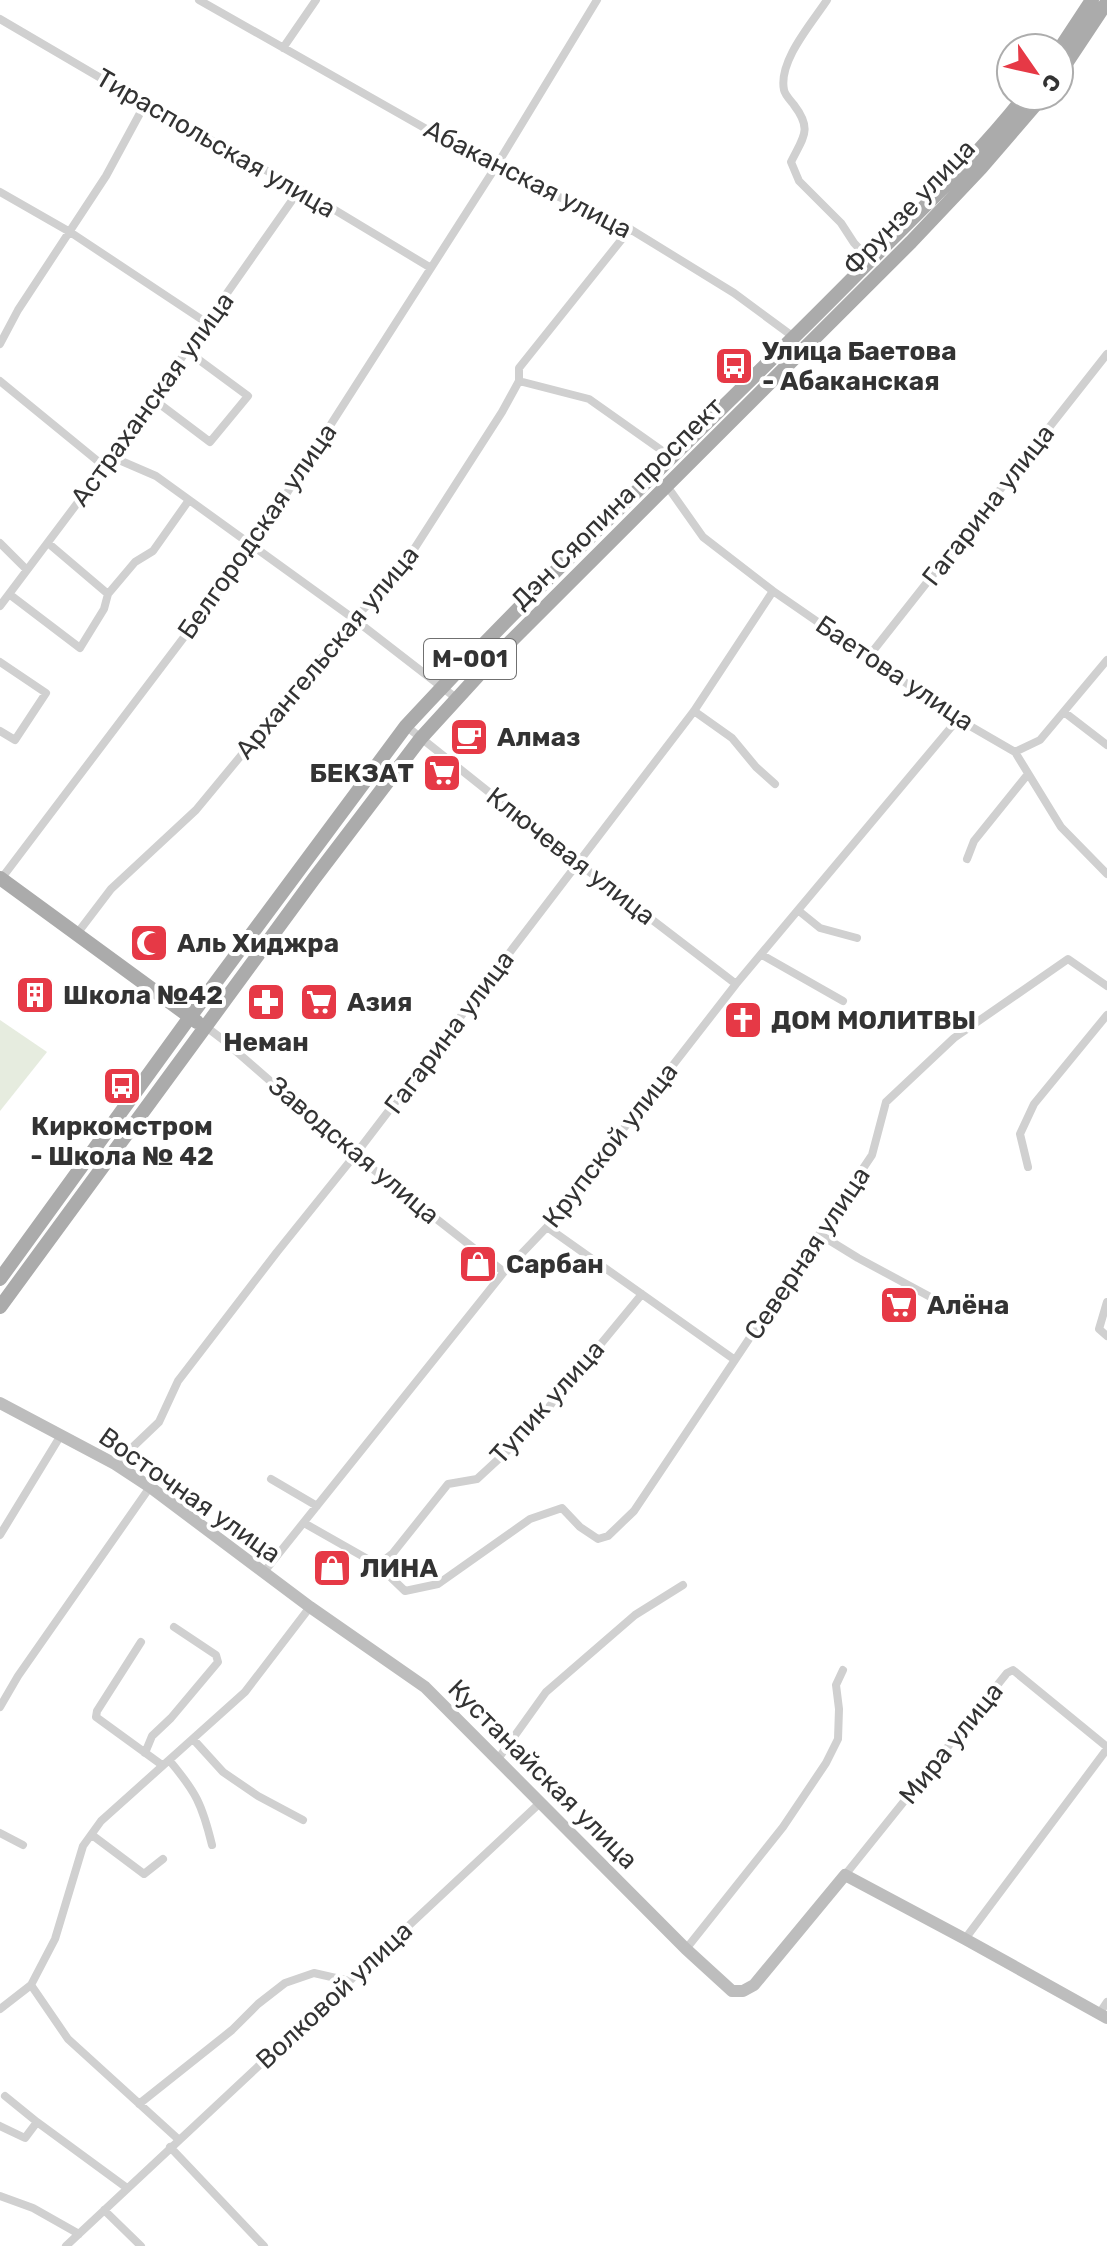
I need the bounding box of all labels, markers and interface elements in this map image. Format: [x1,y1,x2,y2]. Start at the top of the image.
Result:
north arrow [995,32,1075,112]
street label: Тираспольская улица [91,62,341,225]
text: С [1036,69,1067,97]
street label: Абаканская улица [419,114,637,245]
street label: Фрунзе улица [837,133,982,282]
street label: Астраханская улица [64,286,241,512]
place label: Улица Баетова - Абаканская [762,336,957,397]
bus stop icon: Улица Баетова - Абаканская [713,345,755,387]
street label: Дэн Сяопина проспект [505,391,730,616]
street label: Белгородская улица [171,418,344,645]
street label: Гагарина улица [916,418,1061,592]
street label: Архангельская улица [229,540,426,765]
street label: Баетова улица [810,609,980,738]
road number: M-001 [424,639,516,679]
cafe icon: Алмаз [448,716,490,758]
place label: Алмаз [497,722,581,753]
supermarket icon: БЕКЗАТ [421,752,463,794]
place label: БЕКЗАТ [310,758,414,789]
street label: Ключевая улица [480,781,661,932]
mosque icon: Аль Хиджра [128,922,170,964]
place label: Аль Хиджра [177,928,339,959]
street label: Гагарина улица [378,945,521,1120]
building icon: Школа №42 [14,974,56,1016]
place label: Школа №42 [63,980,223,1011]
pharmacy icon: Неман [245,981,287,1023]
supermarket icon: Азия [298,981,340,1023]
place label: Азия [347,987,412,1018]
church icon: ДОМ МОЛИТВЫ [722,999,764,1041]
place label: ДОМ МОЛИТВЫ [771,1005,976,1036]
place label: Неман [223,1027,309,1058]
street label: Крупской улица [536,1057,684,1234]
bus stop icon: Киркомстром - Школа № 42 [101,1065,143,1107]
street label: Заводская улица [262,1070,445,1231]
place label: Киркомстром - Школа № 42 [30,1111,214,1172]
street label: Северная улица [738,1161,877,1346]
shop icon: Сарбан [457,1243,499,1285]
place label: Сарбан [506,1249,604,1280]
supermarket icon: Алёна [878,1284,920,1326]
place label: Алёна [927,1290,1009,1321]
street label: Тупик улица [484,1334,611,1471]
street label: Восточная улица [93,1421,287,1570]
shop icon: ЛИНА [311,1547,353,1589]
place label: ЛИНА [360,1553,438,1584]
street label: Кустанайская улица [441,1673,644,1876]
street label: Мира улица [893,1676,1010,1810]
street label: Волковой улица [250,1915,419,2076]

